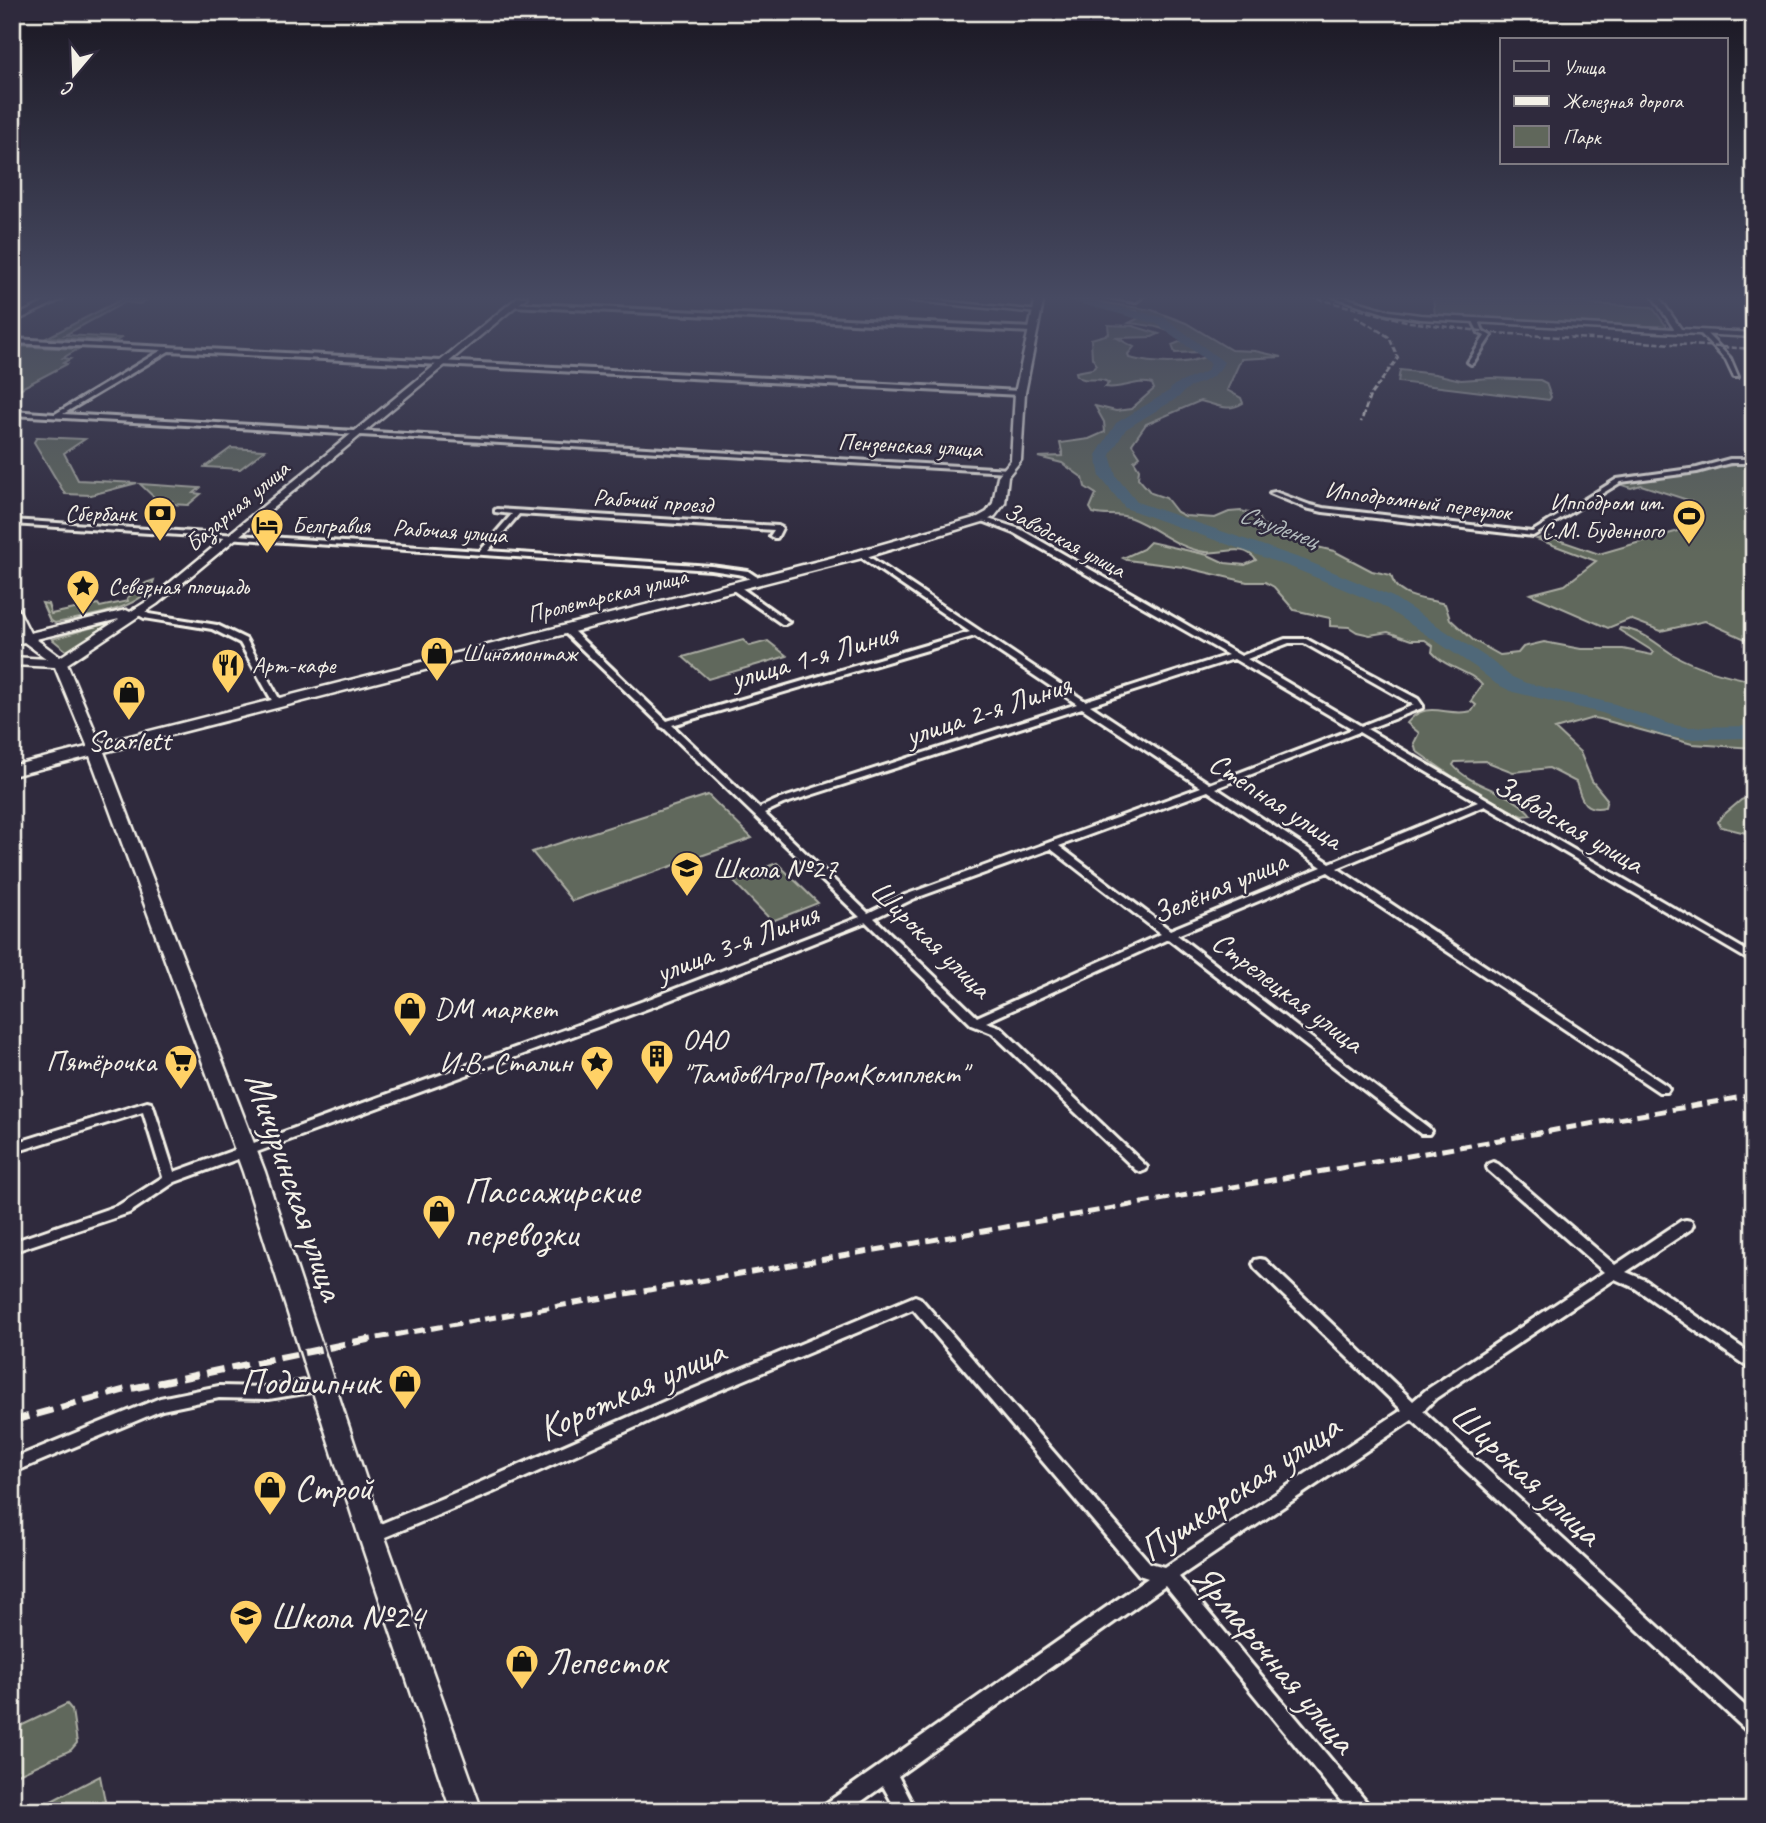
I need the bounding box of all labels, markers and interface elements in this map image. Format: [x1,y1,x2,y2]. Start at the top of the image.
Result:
north arrow [38,38,108,108]
legend [1500,38,1728,164]
text: Улица [1563,54,1606,80]
text: С [58,75,77,102]
text: Железная дорога [1563,88,1684,114]
text: Парк [1563,124,1603,150]
street label: Пензенская улица [837,426,984,464]
street label: Базарная улица [179,453,297,559]
street label: Ипподромный переулок [1323,475,1515,528]
street label: Рабочий проезд [592,482,716,520]
place label: Ипподром им. С.М. Буденного [1541,487,1666,545]
bank icon: Сбербанк [141,494,179,543]
street label: Заводская улица [999,496,1132,585]
water label: Студенец [1235,497,1326,557]
sports icon: Ипподром им. С.М. Буденного [1670,497,1708,546]
place label: Сбербанк [65,498,138,528]
hotel icon: Белгравия [248,506,286,555]
place label: Белгравия [292,510,371,540]
street label: Рабочая улица [392,512,510,550]
street label: Пролетарская улица [524,560,692,629]
place icon: Северная площадь [64,567,102,616]
place label: Северная площадь [108,571,250,601]
street label: улица 1-я Линия [724,614,903,698]
shop icon: Шиномонтаж [418,634,456,683]
place label: Шиномонтаж [462,638,579,668]
restaurant icon: Арт-кафе [209,646,247,695]
place label: Арт-кафе [252,650,337,680]
street label: улица 2-я Линия [899,665,1077,755]
shop icon: Scarlett [110,673,148,722]
place label: Scarlett [87,721,174,759]
street label: Степная улица [1202,744,1352,860]
street label: Заводская улица [1487,766,1652,883]
street label: Зелёная улица [1146,841,1294,932]
school or university icon: Школа №27 [668,849,706,898]
place label: Школа №27 [712,849,839,887]
street label: Широкая улица [862,872,1001,1008]
street label: улица 3-я Линия [648,894,825,992]
street label: Стрелецкая улица [1205,923,1373,1063]
shop icon: DM маркет [391,989,429,1038]
place label: DM маркет [434,989,559,1027]
place label: ОАО "ТамбовАгроПромКомплект" [682,1020,973,1092]
building icon: ОАО "ТамбовАгроПромКомплект" [638,1037,676,1086]
place label: Пятёрочка [46,1042,158,1080]
supermarket icon: Пятёрочка [162,1042,200,1091]
place label: И.В. Сталин [439,1043,575,1081]
place icon: И.В. Сталин [578,1043,616,1092]
street label: Мичуринская улица [235,1066,357,1308]
place label: Пассажирские перевозки [464,1167,641,1257]
shop icon: Пассажирские перевозки [420,1192,458,1241]
street label: Короткая улица [530,1326,734,1452]
place label: Подшипник [240,1358,382,1405]
shop icon: Подшипник [386,1362,424,1411]
street label: Широкая улица [1441,1391,1615,1558]
street label: Пушкарская улица [1130,1401,1351,1572]
place label: Строй [294,1464,375,1511]
shop icon: Строй [251,1468,289,1517]
street label: Ярмарочная улица [1182,1554,1369,1765]
place label: Школа №24 [270,1593,428,1640]
school or university icon: Школа №24 [227,1597,265,1646]
place label: Лепесток [546,1638,670,1685]
shop icon: Лепесток [503,1642,541,1691]

